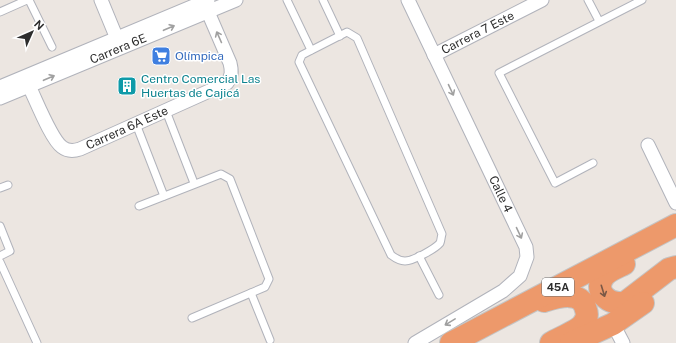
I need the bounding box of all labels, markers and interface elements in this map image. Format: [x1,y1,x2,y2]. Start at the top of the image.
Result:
street label: Carrera 7 Este [439,8,517,57]
north arrow [12,12,52,52]
text: N [32,18,46,32]
one-way arrow [163,23,175,31]
street label: Carrera 6E [88,31,149,67]
one-way arrow [215,32,222,44]
supermarket icon: Olímpica [150,45,172,67]
place label: Olímpica [175,49,224,63]
place label: Centro Comercial Las Huertas de Cajicá [141,72,260,100]
one-way arrow [42,73,54,81]
building icon: Centro Comercial Las Huertas de Cajicá [116,75,138,97]
one-way arrow [448,84,455,96]
street label: Carrera 6A Este [84,103,170,152]
street label: Calle 4 [486,173,516,215]
one-way arrow [516,227,523,239]
road number: 45A [542,278,574,296]
one-way arrow [600,285,607,298]
one-way arrow [444,319,456,327]

